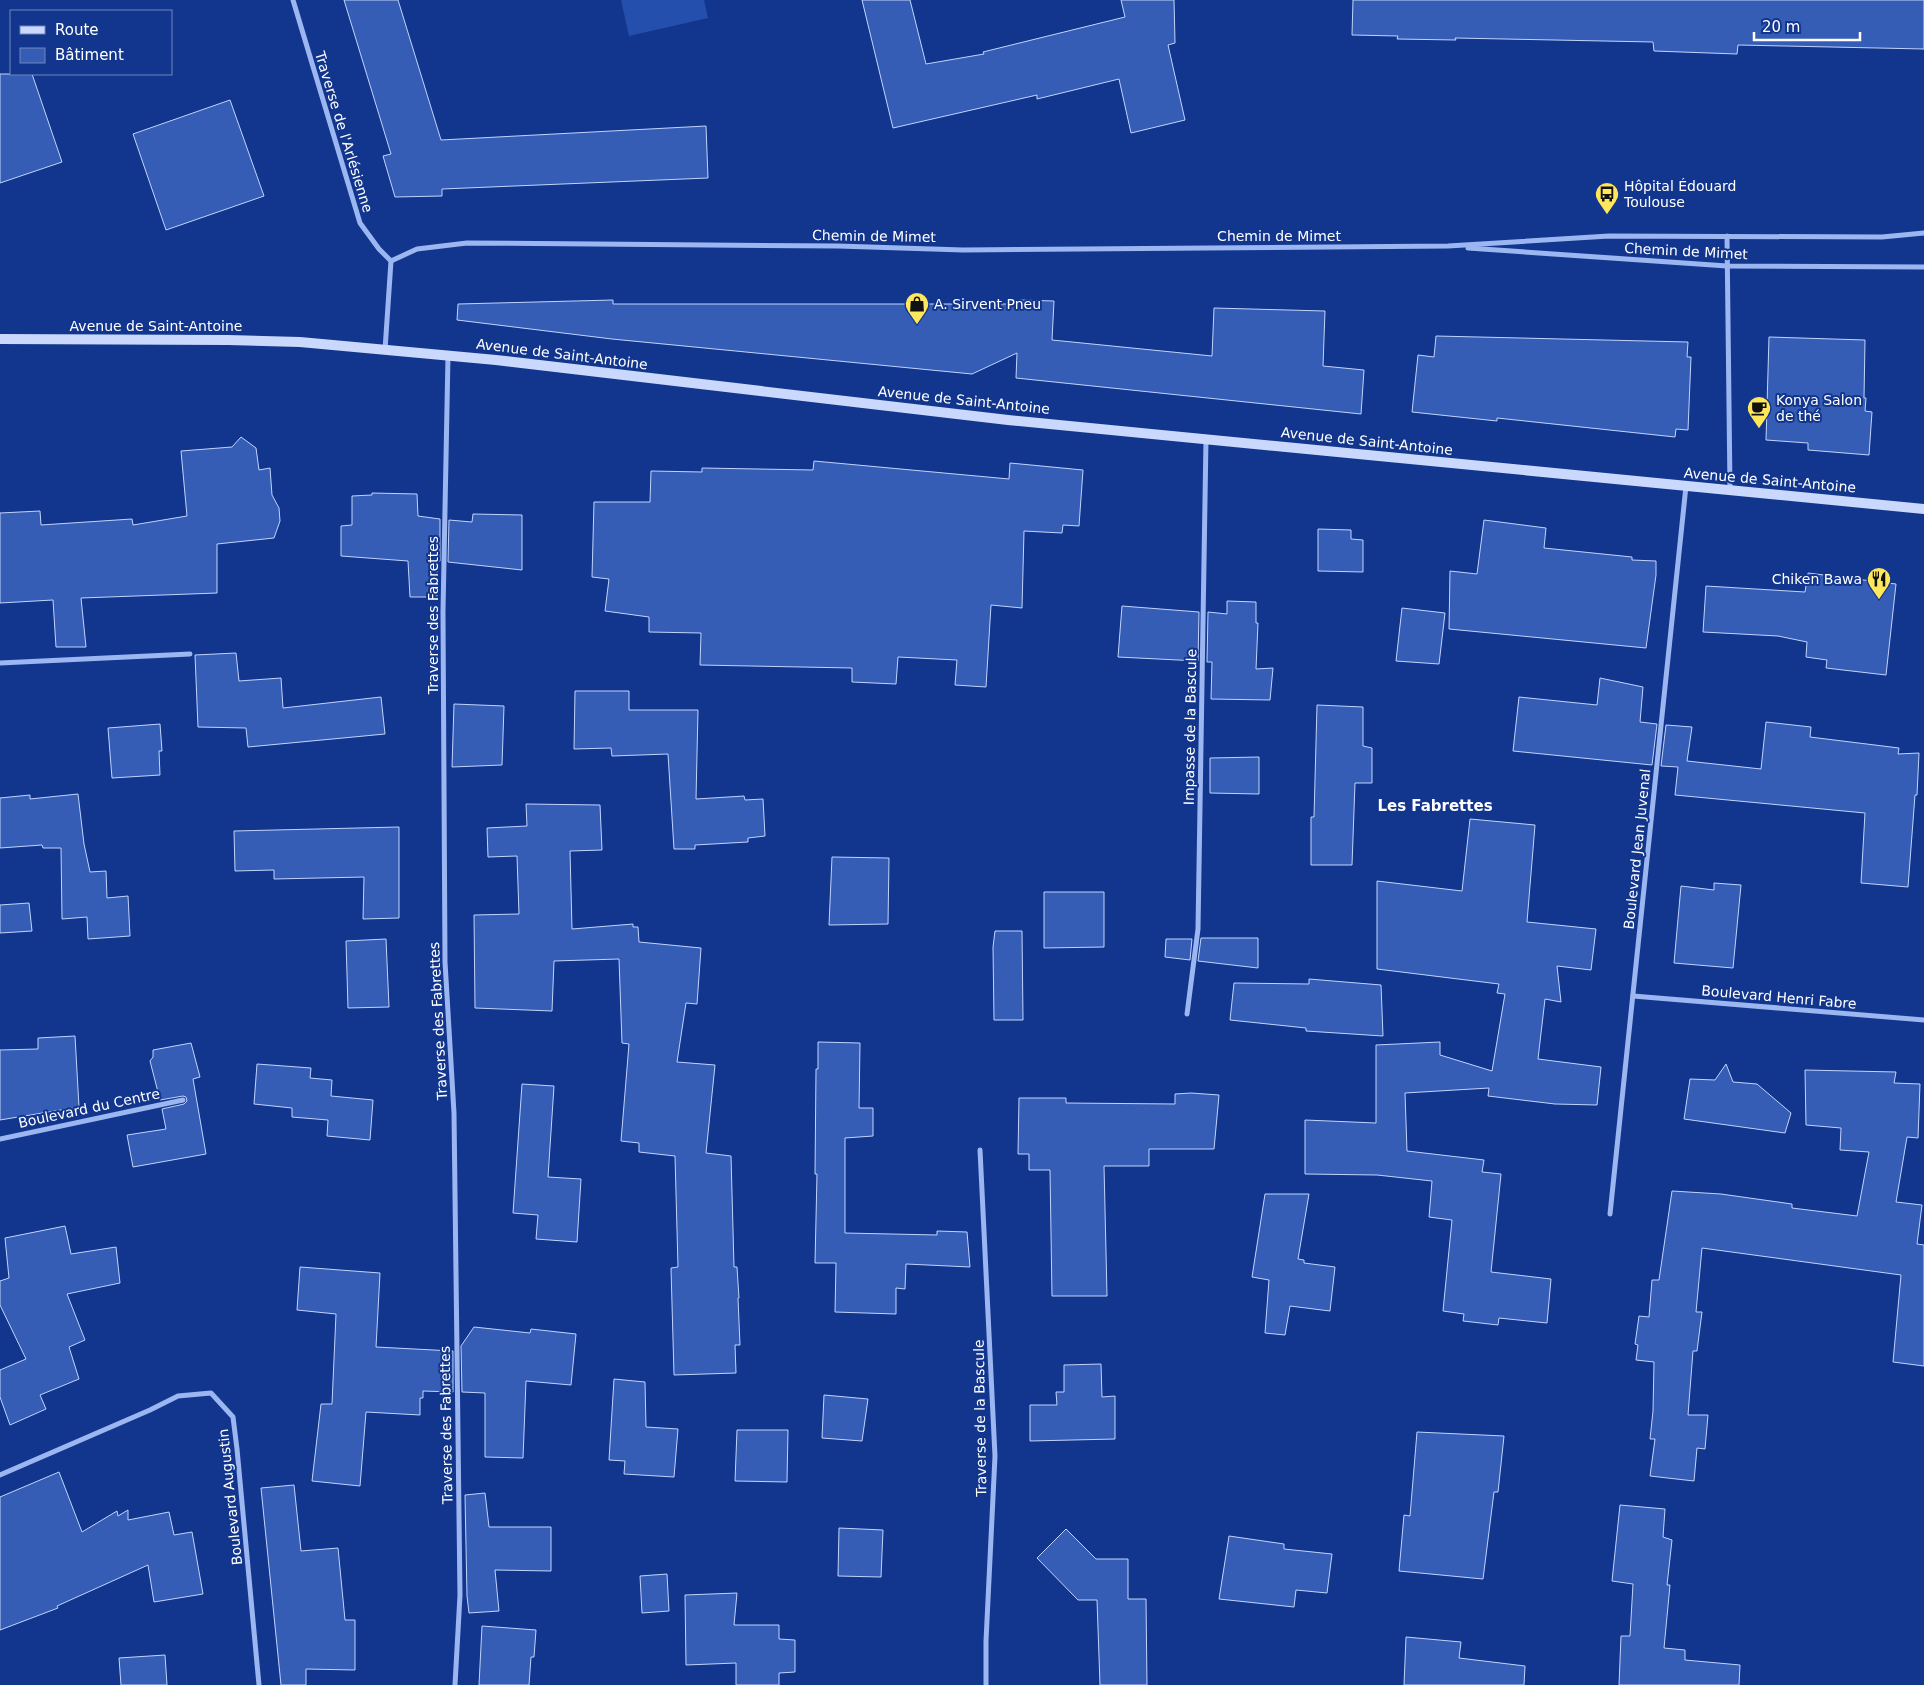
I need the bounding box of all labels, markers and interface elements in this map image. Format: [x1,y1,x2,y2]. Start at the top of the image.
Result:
legend [10,10,172,75]
scale bar [1754,10,1860,42]
text: 20 m [1762,18,1800,36]
text: Route [55,21,99,39]
text: Bâtiment [55,46,124,64]
street label: Traverse de l'Arlésienne [312,49,376,214]
place label: Hôpital Édouard Toulouse [1623,178,1736,210]
bus stop icon: Hôpital Édouard Toulouse [1594,181,1620,215]
street label: Chemin de Mimet [812,227,937,245]
street label: Chemin de Mimet [1217,228,1341,244]
street label: Chemin de Mimet [1624,240,1749,262]
shop icon: A. Sirvent Pneu [904,291,930,325]
place label: A. Sirvent Pneu [934,296,1041,312]
street label: Avenue de Saint-Antoine [70,318,242,334]
street label: Avenue de Saint-Antoine [475,336,649,372]
street label: Avenue de Saint-Antoine [877,383,1051,417]
place label: Konya Salon de thé [1776,392,1862,424]
cafe icon: Konya Salon de thé [1746,395,1772,429]
street label: Avenue de Saint-Antoine [1280,424,1454,458]
street label: Avenue de Saint-Antoine [1683,465,1857,495]
street label: Traverse des Fabrettes [425,536,441,695]
restaurant icon: Chiken Bawa [1866,566,1892,600]
place label: Chiken Bawa [1772,571,1862,587]
street label: Impasse de la Bascule [1181,649,1199,805]
street label: Boulevard Jean Juvenal [1621,768,1653,930]
district label: Les Fabrettes [1377,797,1493,815]
street label: Traverse des Fabrettes [426,942,450,1101]
street label: Boulevard Henri Fabre [1701,982,1857,1012]
street label: Boulevard du Centre [17,1085,161,1131]
street label: Traverse de la Bascule [971,1339,989,1498]
street label: Traverse des Fabrettes [437,1346,455,1505]
street label: Boulevard Augustin [215,1428,245,1566]

